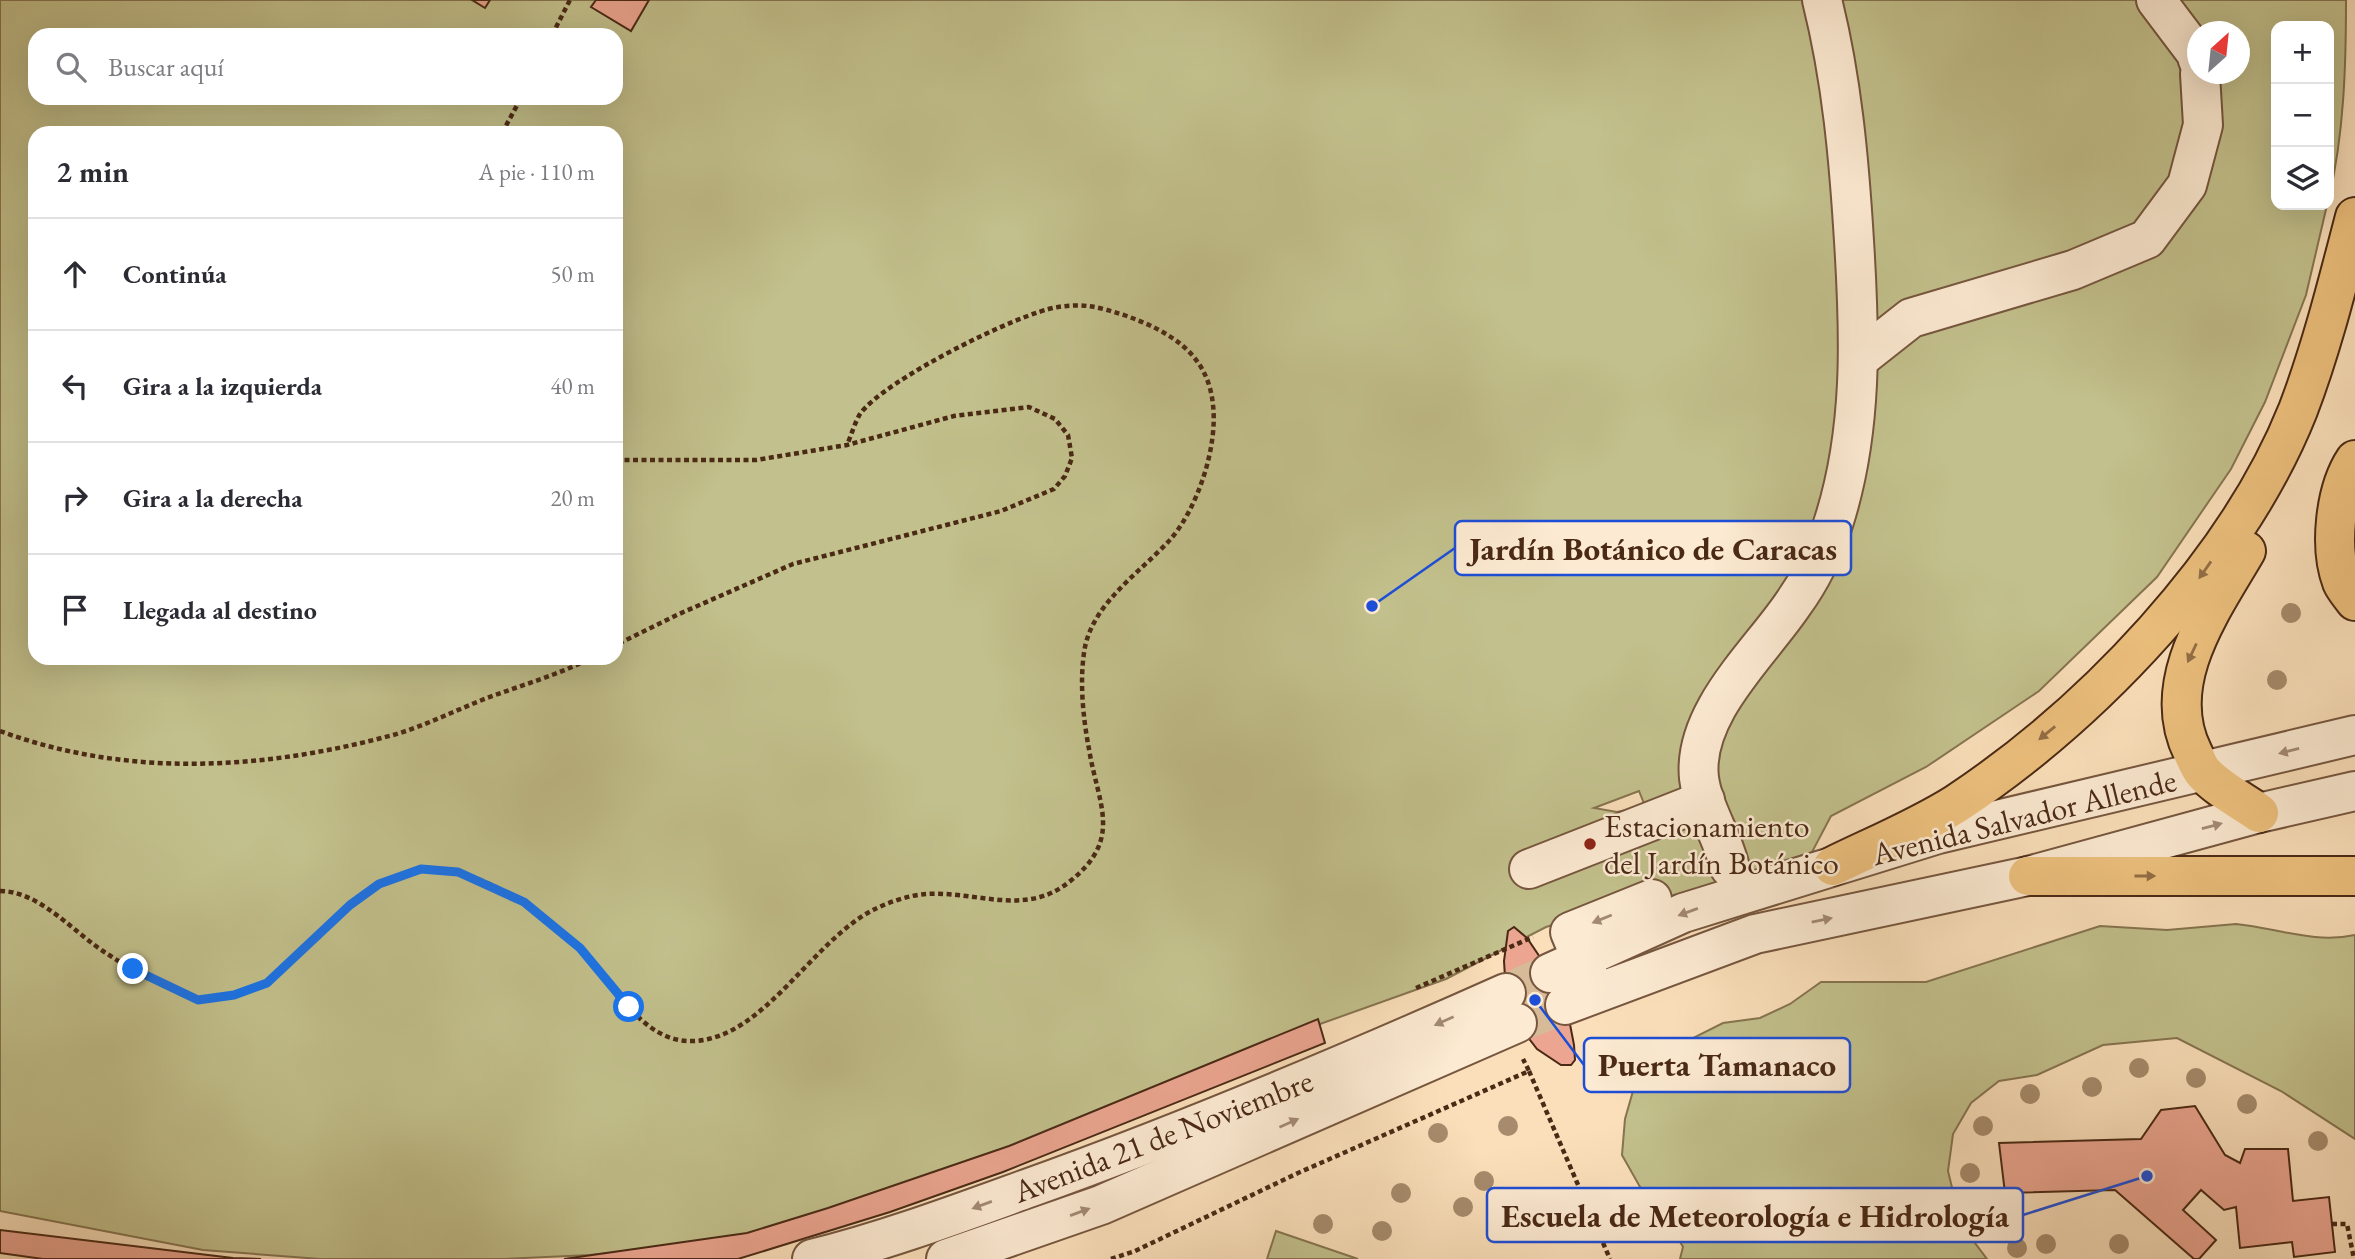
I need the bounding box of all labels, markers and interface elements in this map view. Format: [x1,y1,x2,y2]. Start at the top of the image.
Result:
north arrow [2187,21,2250,84]
map controls [2271,21,2334,210]
button: + [2271,21,2334,84]
search box [28,28,623,105]
icon: search [52,48,90,86]
text: Buscar aquí [108,50,224,84]
button: − [2271,84,2334,147]
button: layers [2271,147,2334,210]
text: 2 min [56,152,129,191]
text: A pie · 110 m [479,157,595,187]
icon: ahead [56,255,94,293]
text: Continúa [123,257,227,291]
text: 50 m [550,259,595,289]
icon: left [56,367,94,405]
text: Gira a la izquierda [123,369,322,403]
text: 40 m [550,371,595,401]
icon: right [56,479,94,517]
text: Gira a la derecha [123,481,303,515]
text: 20 m [550,483,595,513]
callout: Jardín Botánico de Caracas [1455,521,1851,575]
text: Jardín Botánico de Caracas [1466,527,1837,570]
one-way arrow [2198,561,2212,579]
icon: arrive [56,591,94,629]
text: Llegada al destino [123,593,317,627]
one-way arrow [2186,643,2198,663]
one-way arrow [2039,726,2057,741]
one-way arrow [2278,746,2300,757]
street label: Avenida Salvador Allende [1867,759,2180,875]
place label: Estacionamiento del Jardín Botánico [1604,805,1839,884]
one-way arrow [2201,820,2223,831]
marker: Estacionamiento del Jardín Botánico [1582,836,1598,852]
one-way arrow [2134,870,2156,882]
one-way arrow [1678,907,1699,918]
one-way arrow [1592,914,1613,925]
one-way arrow [1811,914,1833,925]
route end [117,953,148,984]
route start [613,991,644,1022]
one-way arrow [1434,1015,1454,1027]
callout: Puerta Tamanaco [1584,1038,1850,1092]
text: Puerta Tamanaco [1598,1043,1836,1086]
street label: Avenida 21 de Noviembre [1006,1060,1319,1213]
one-way arrow [1279,1117,1299,1129]
callout: Escuela de Meteorología e Hidrología [1487,1188,2023,1242]
text: Escuela de Meteorología e Hidrología [1501,1194,2010,1237]
one-way arrow [972,1200,993,1211]
one-way arrow [1069,1207,1090,1218]

